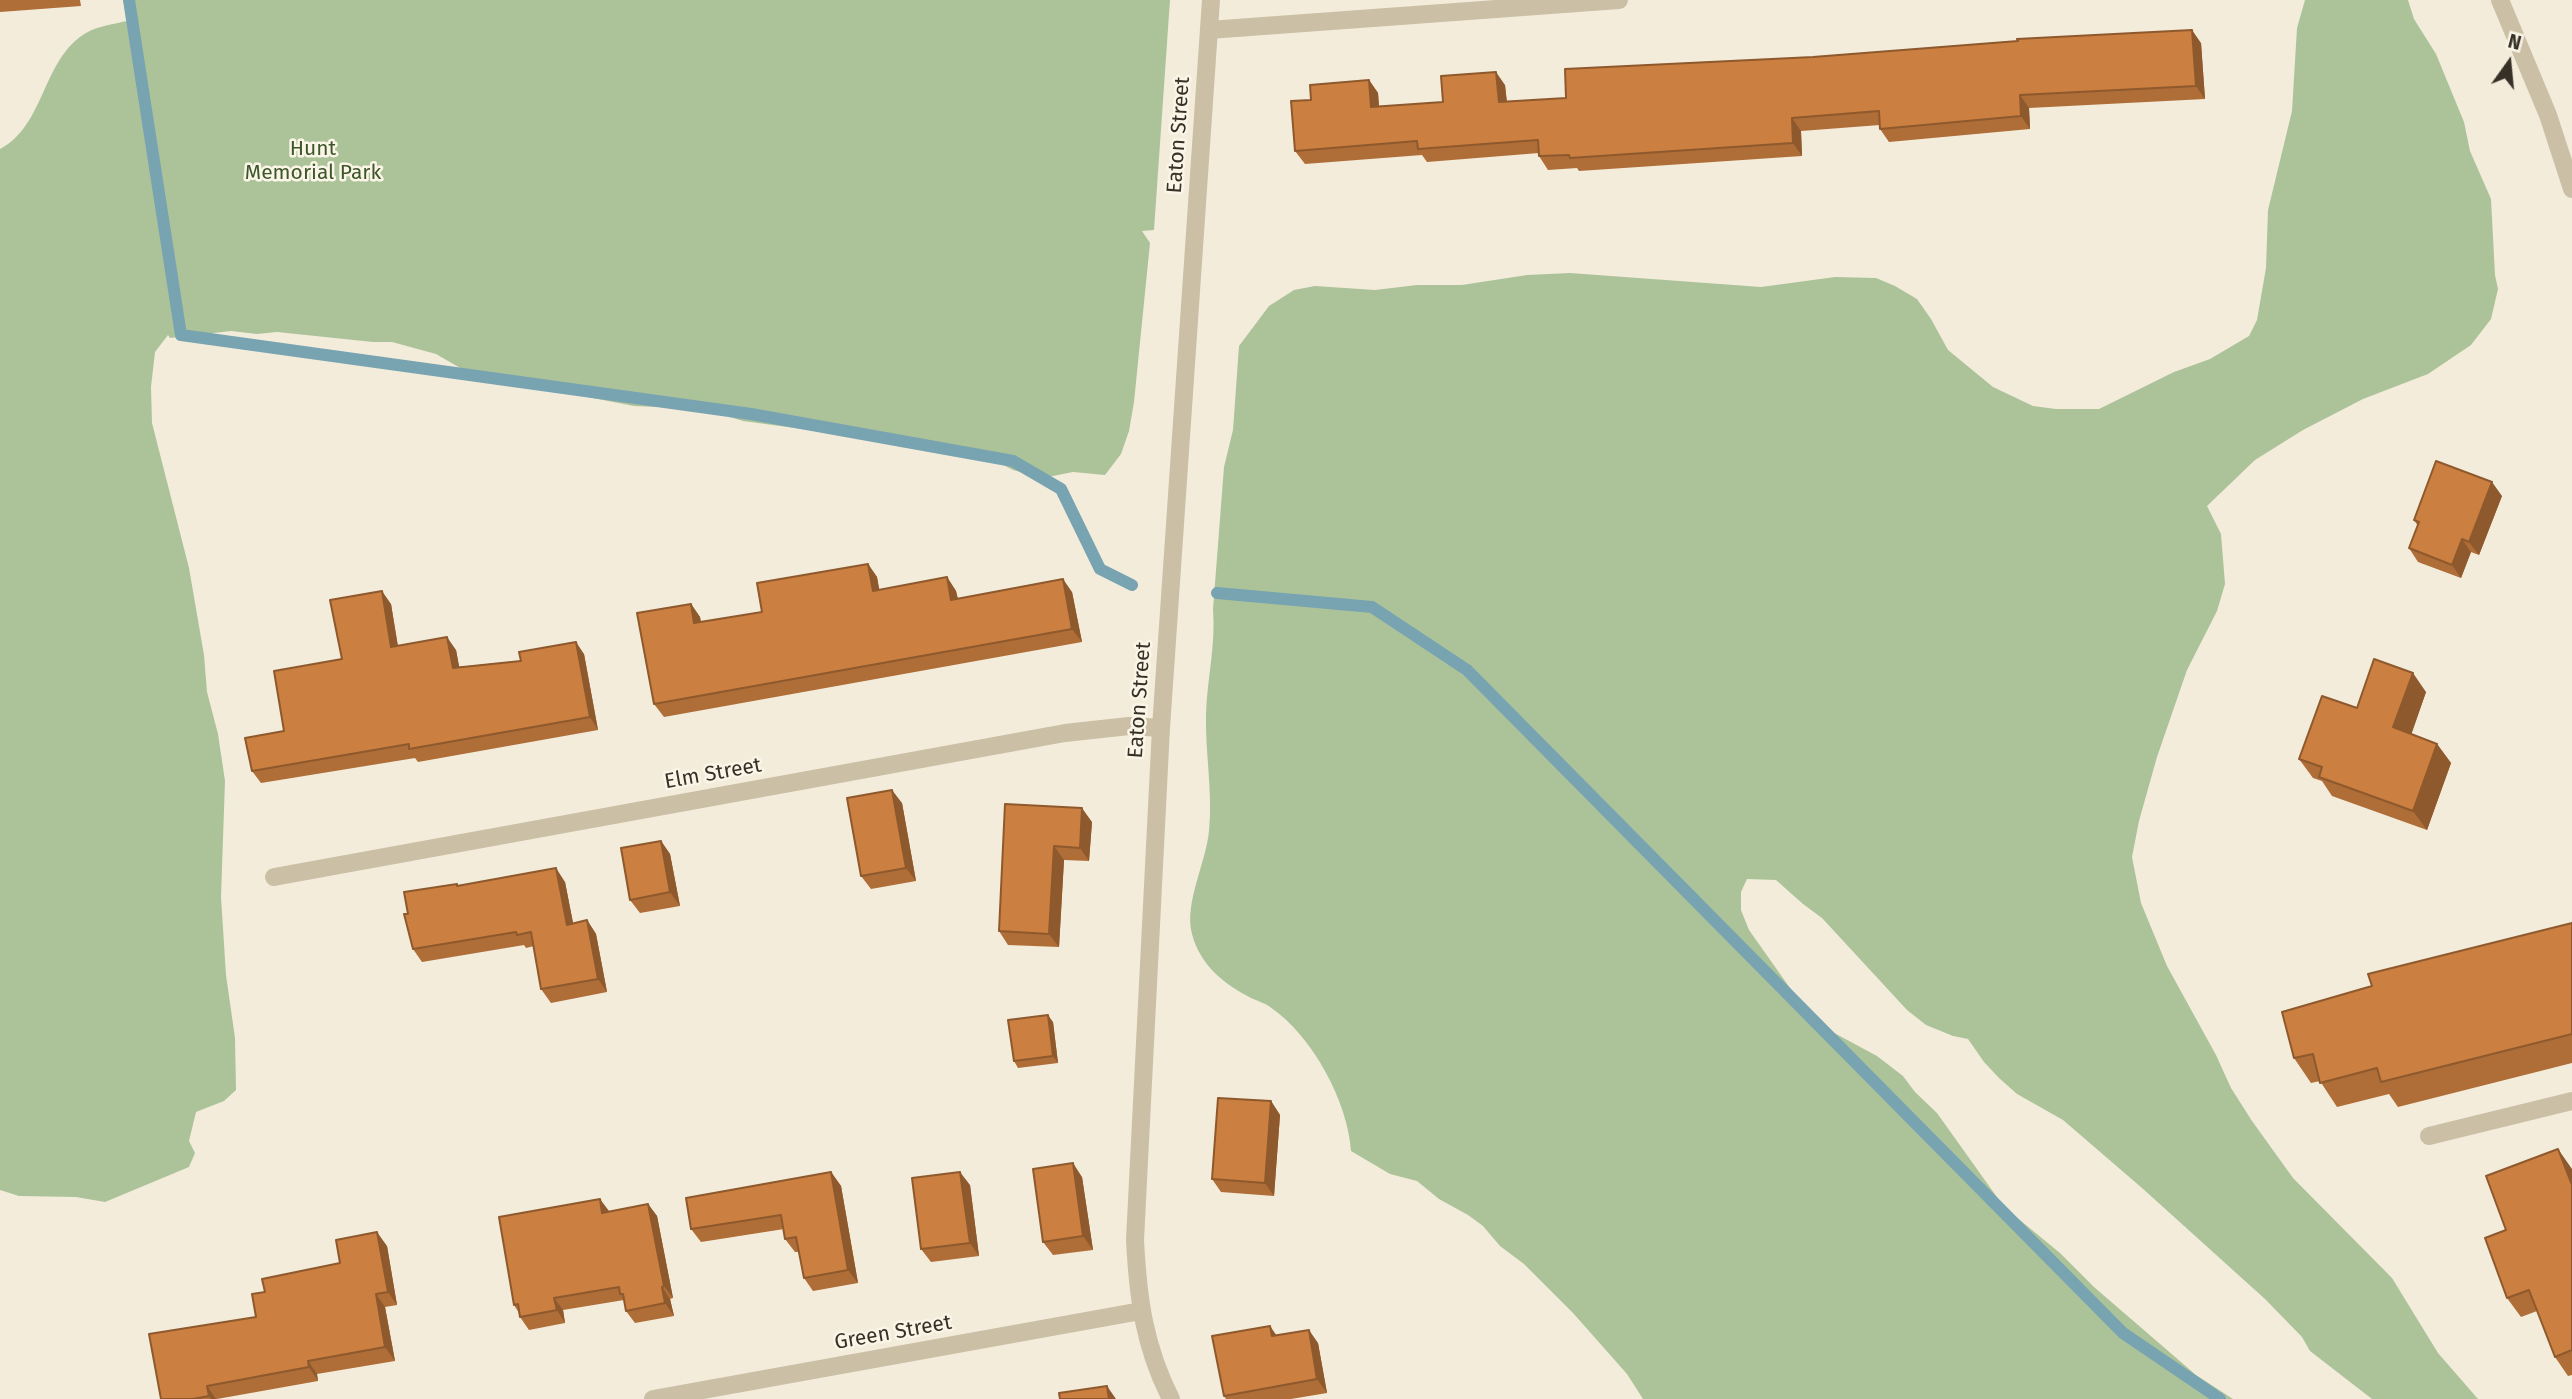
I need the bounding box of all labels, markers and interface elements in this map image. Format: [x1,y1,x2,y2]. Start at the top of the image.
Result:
north arrow [2474,28,2544,98]
text: N [2505,29,2524,55]
street label: Eaton Street [1162,76,1196,194]
park label: Hunt Memorial Park [245,136,381,186]
street label: Eaton Street [1123,641,1157,759]
street label: Elm Street [663,753,763,795]
street label: Green Street [832,1310,954,1356]

